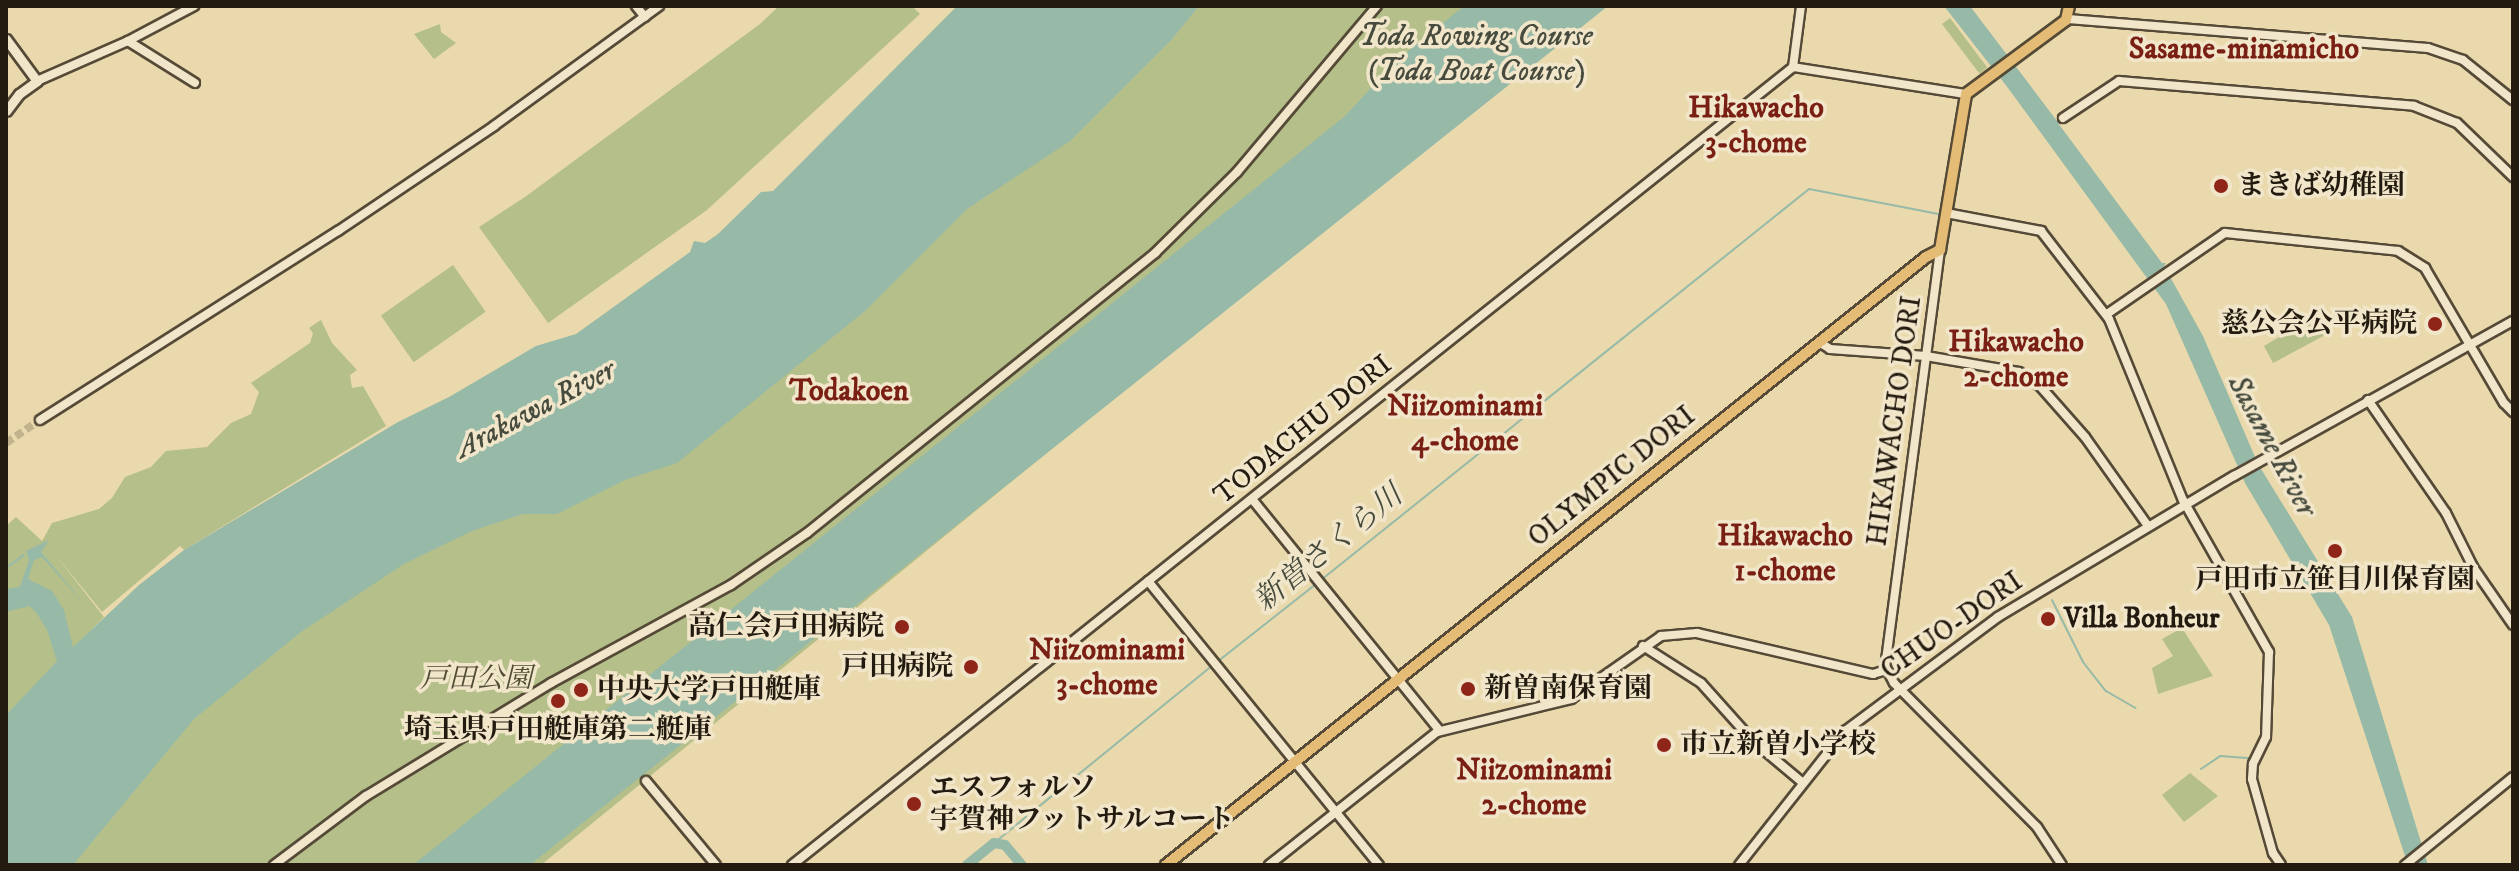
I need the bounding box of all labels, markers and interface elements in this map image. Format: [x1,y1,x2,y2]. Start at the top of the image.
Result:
water label: Toda Rowing Course (Toda Boat Course) [1359,19,1593,90]
district label: Sasame-minamicho [2129,32,2359,68]
district label: Hikawacho 3-chome [1688,91,1824,162]
place label: まきば幼稚園 [2237,169,2405,203]
marker: まきば幼稚園 [2212,177,2230,195]
street label: HIKAWACHO DORI [1861,294,1929,548]
place label: 慈公会公平病院 [2221,307,2417,341]
marker: 慈公会公平病院 [2424,313,2446,335]
district label: Hikawacho 2-chome [1948,325,2084,396]
street label: TODACHU DORI [1207,348,1399,512]
water label: Arakawa River [450,353,622,467]
water label: Sasame River [2219,369,2323,523]
district label: Todakoen [789,374,909,410]
district label: Niizominami 4-chome [1387,389,1543,460]
street label: OLYMPIC DORI [1522,399,1702,555]
water label: 新曽さくら川 [1248,478,1410,620]
district label: Hikawacho 1-chome [1717,519,1853,590]
marker: 戸田市立笹目川保育園 [2326,542,2344,560]
place label: 戸田市立笹目川保育園 [2195,563,2475,597]
street label: CHUO-DORI [1875,565,2029,687]
place label: Villa Bonheur [2064,602,2220,636]
place label: 高仁会戸田病院 [688,610,884,644]
marker: Villa Bonheur [2039,610,2057,628]
marker: 高仁会戸田病院 [891,616,913,638]
district label: Niizominami 3-chome [1029,633,1185,704]
place label: 戸田病院 [841,650,953,684]
marker: 戸田病院 [960,656,982,678]
park label: 戸田公園 [420,662,532,696]
place label: 新曽南保育園 [1484,672,1652,706]
place label: 中央大学戸田艇庫 [597,673,821,707]
marker: 新曽南保育園 [1459,680,1477,698]
marker: 中央大学戸田艇庫 [572,681,590,699]
marker: 埼玉県戸田艇庫第二艇庫 [549,692,567,710]
place label: 埼玉県戸田艇庫第二艇庫 [404,713,712,747]
place label: 市立新曽小学校 [1680,728,1876,762]
marker: 市立新曽小学校 [1655,736,1673,754]
district label: Niizominami 2-chome [1456,753,1612,824]
place label: エスフォルソ 宇賀神フットサルコート [930,771,1238,837]
marker: エスフォルソ 宇賀神フットサルコート [905,795,923,813]

